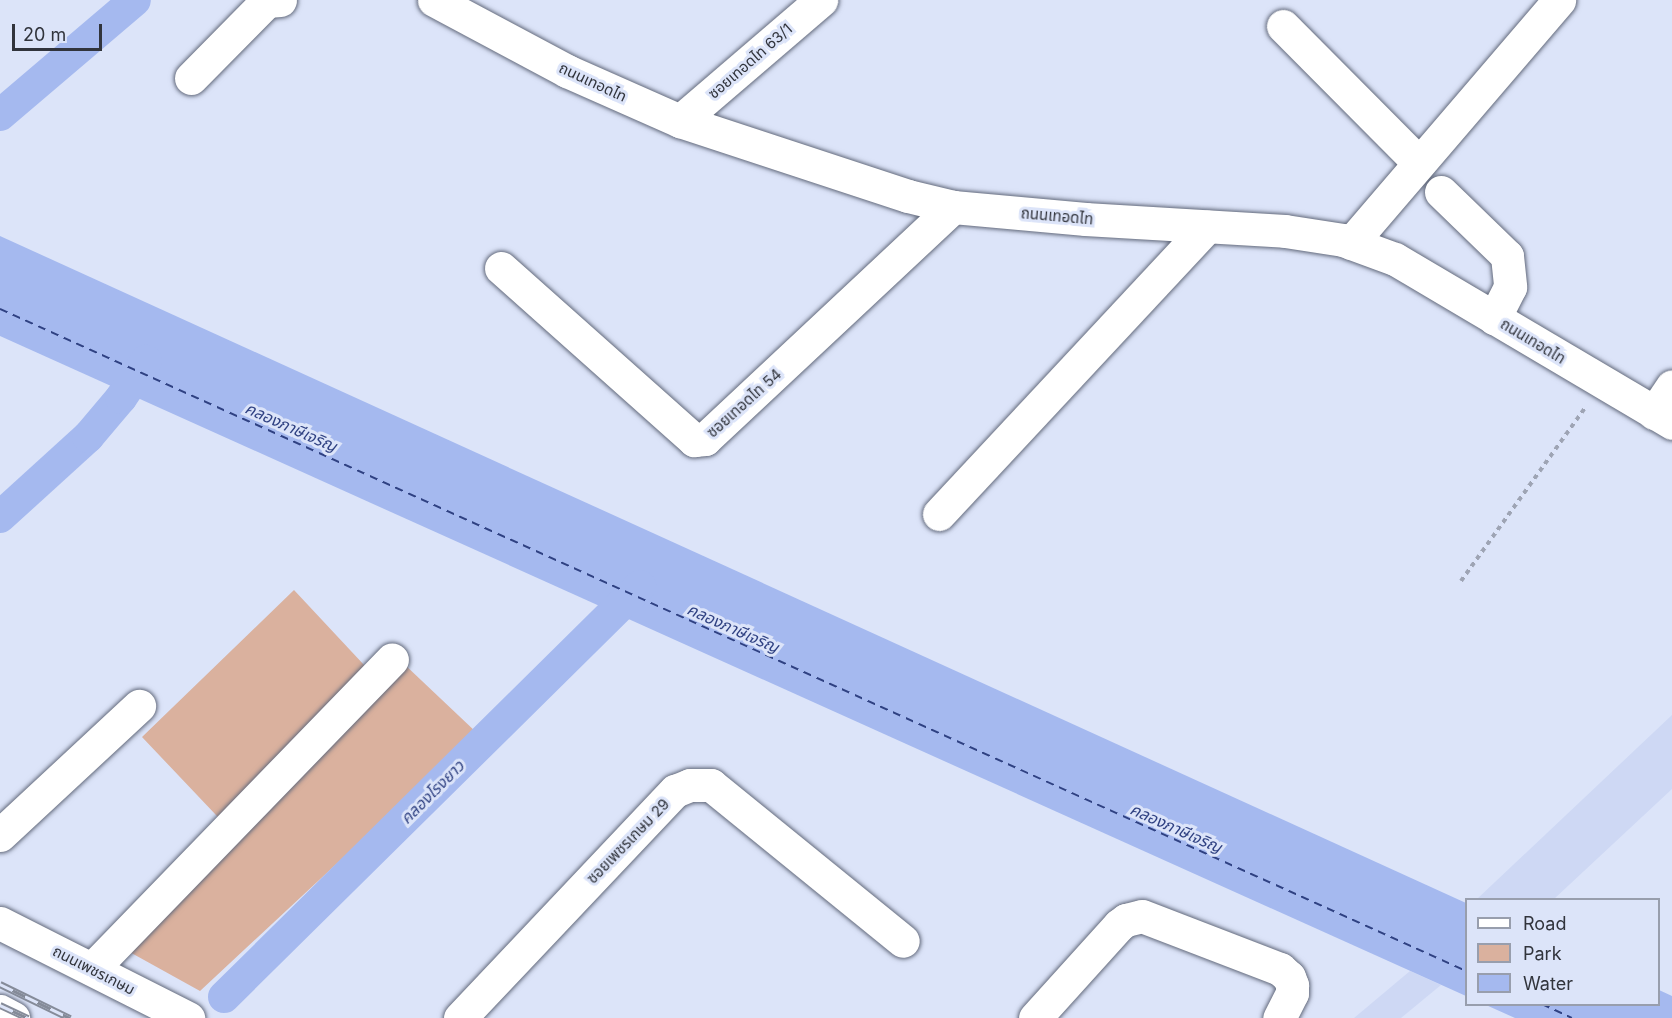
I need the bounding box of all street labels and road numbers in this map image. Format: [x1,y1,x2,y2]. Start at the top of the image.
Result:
street label: ซอยเทอดไท 63/1 [704,20,796,102]
street label: ถนนเทอดไท [556,59,630,105]
street label: ถนนเทอดไท [1020,204,1094,228]
street label: ถนนเทอดไท [1497,315,1569,367]
street label: ซอยเทอดไท 54 [703,365,785,441]
street label: ซอยเพชรเกษม 29 [583,795,673,887]
street label: ถนนเพชรเกษม [50,942,138,998]

